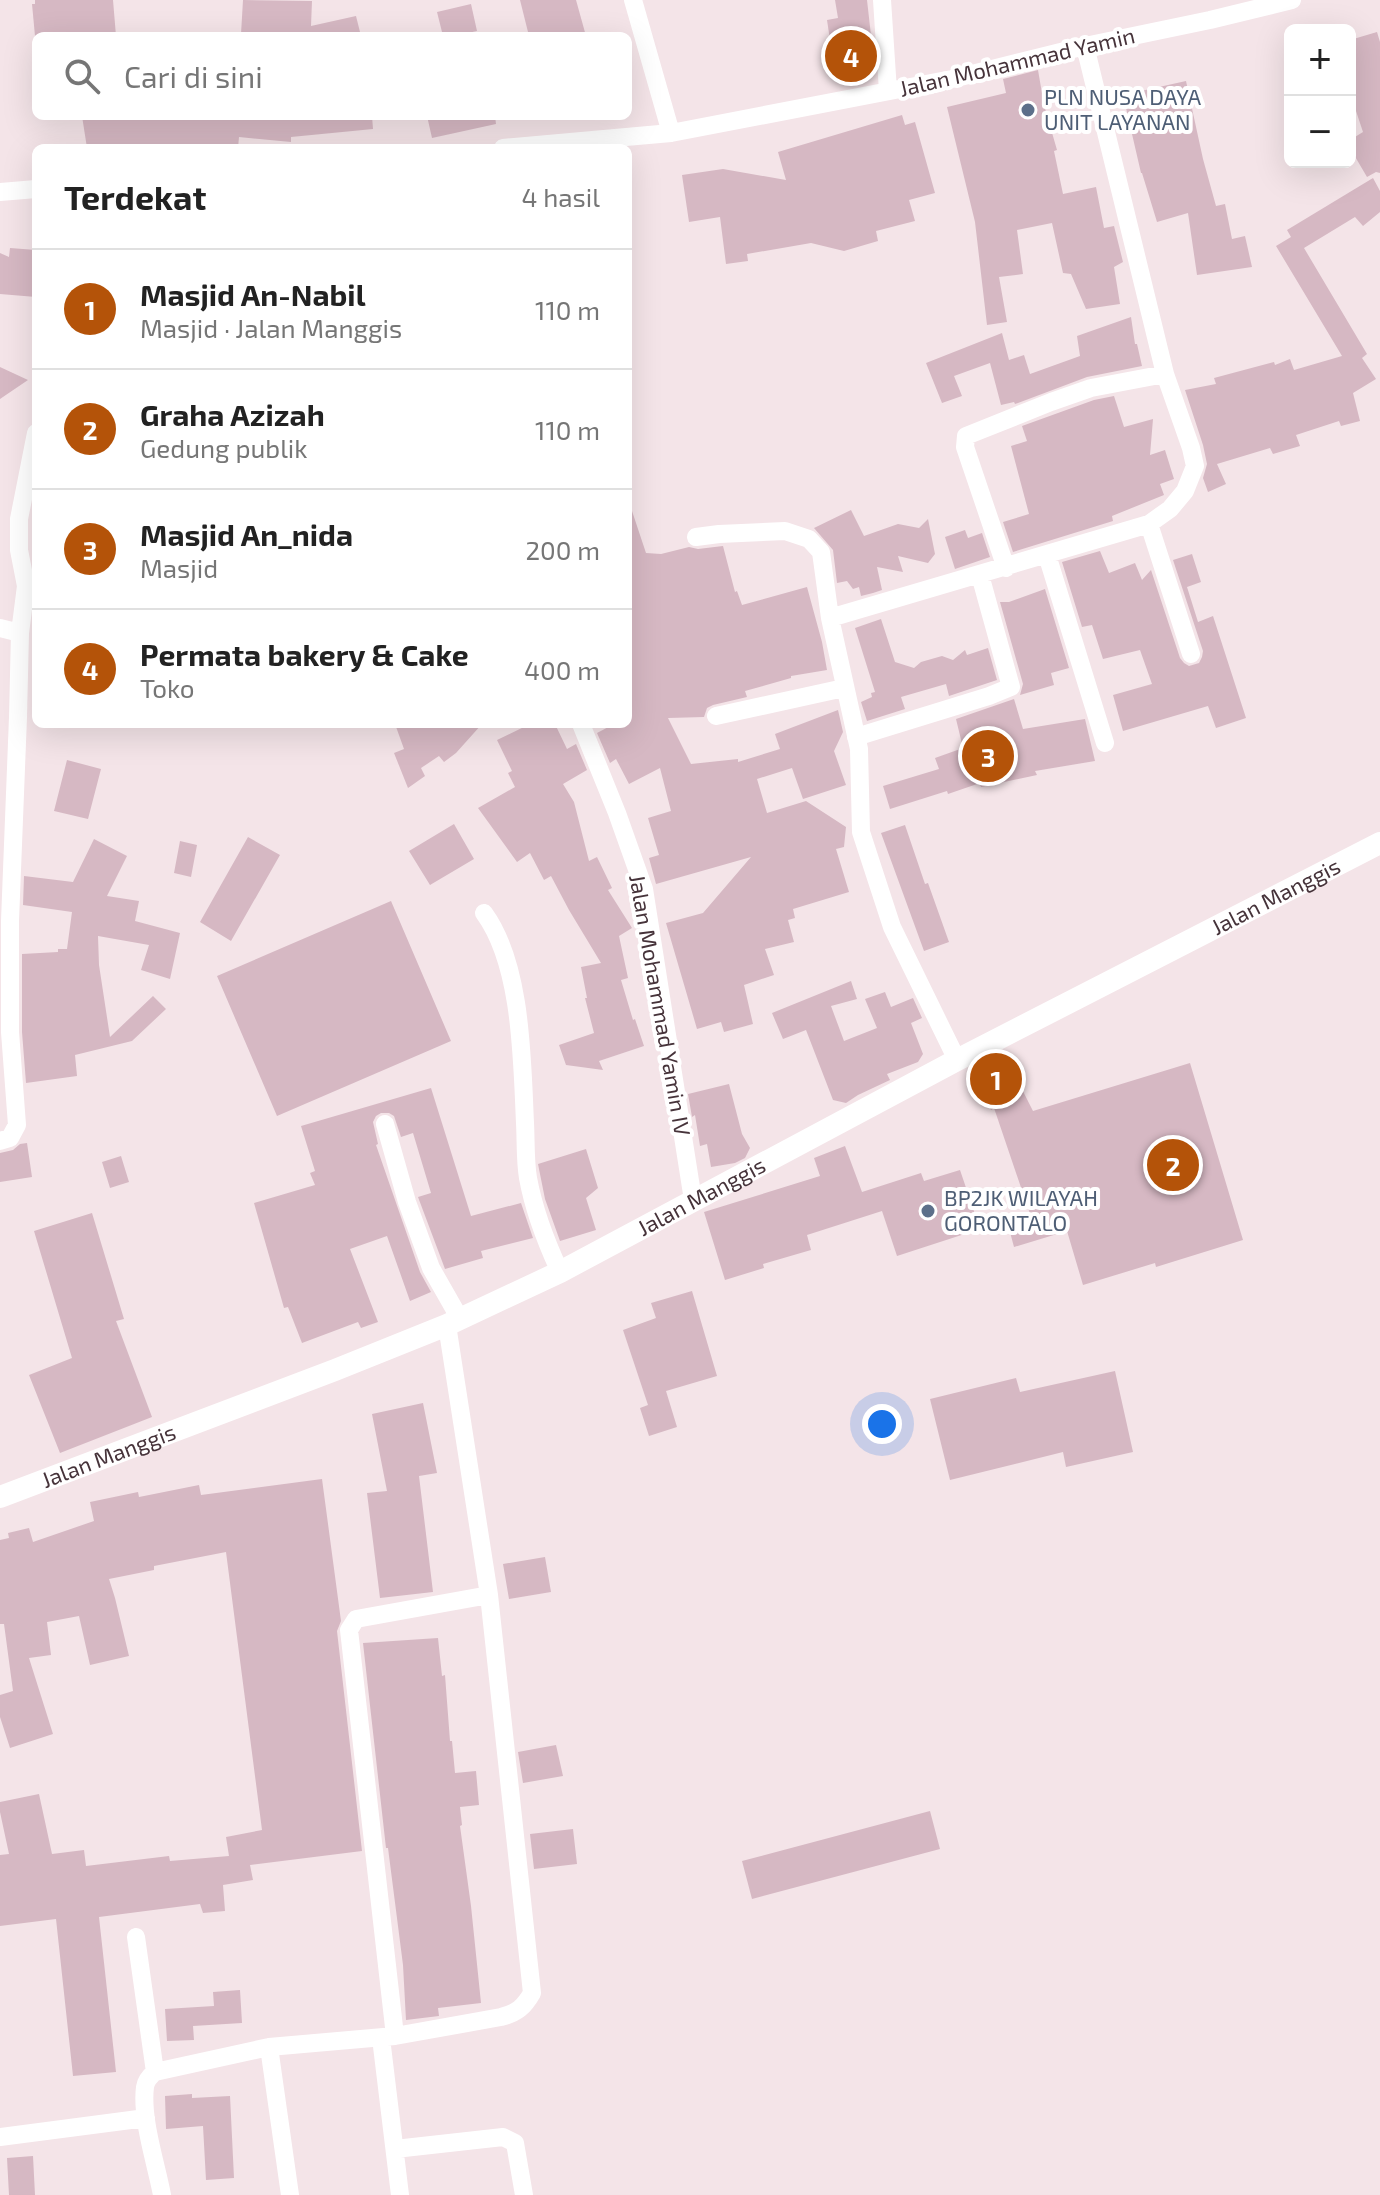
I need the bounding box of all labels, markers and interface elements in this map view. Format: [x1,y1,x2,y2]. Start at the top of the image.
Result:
street label: Jalan Mohammad Yamin [896,21,1137,101]
map controls [1284,24,1356,168]
button: + [1284,24,1356,96]
pin: 4 [825,26,877,86]
search box [32,32,632,120]
icon: search [60,54,104,98]
text: Cari di sini [124,58,263,94]
place label: PLN NUSA DAYA UNIT LAYANAN [1044,83,1202,134]
button: − [1284,96,1356,168]
marker: PLN NUSA DAYA UNIT LAYANAN [1019,101,1037,119]
text: Terdekat [64,176,206,217]
text: 4 hasil [521,181,600,212]
text: Masjid An-Nabil [140,276,366,312]
text: 1 [84,294,96,325]
text: 110 m [535,294,600,325]
text: Masjid · Jalan Manggis [140,312,402,343]
text: Graha Azizah [140,396,325,432]
text: 2 [82,414,98,445]
text: 110 m [535,414,600,445]
text: Gedung publik [140,432,308,463]
text: Masjid An_nida [140,516,353,552]
text: 3 [83,534,97,565]
text: 200 m [525,534,600,565]
text: Masjid [140,552,218,583]
text: Permata bakery & Cake [140,636,469,672]
text: 4 [82,654,98,685]
text: 400 m [524,654,600,685]
text: Toko [140,672,195,703]
pin: 3 [962,726,1014,786]
street label: Jalan Manggis [1206,852,1344,939]
street label: Jalan Mohammad Yamin IV [625,872,697,1138]
pin: 1 [970,1049,1022,1109]
pin: 2 [1147,1135,1199,1195]
street label: Jalan Manggis [632,1151,769,1240]
place label: BP2JK WILAYAH GORONTALO [944,1184,1098,1235]
marker: BP2JK WILAYAH GORONTALO [919,1202,937,1220]
your location [862,1404,902,1444]
street label: Jalan Manggis [37,1418,179,1492]

